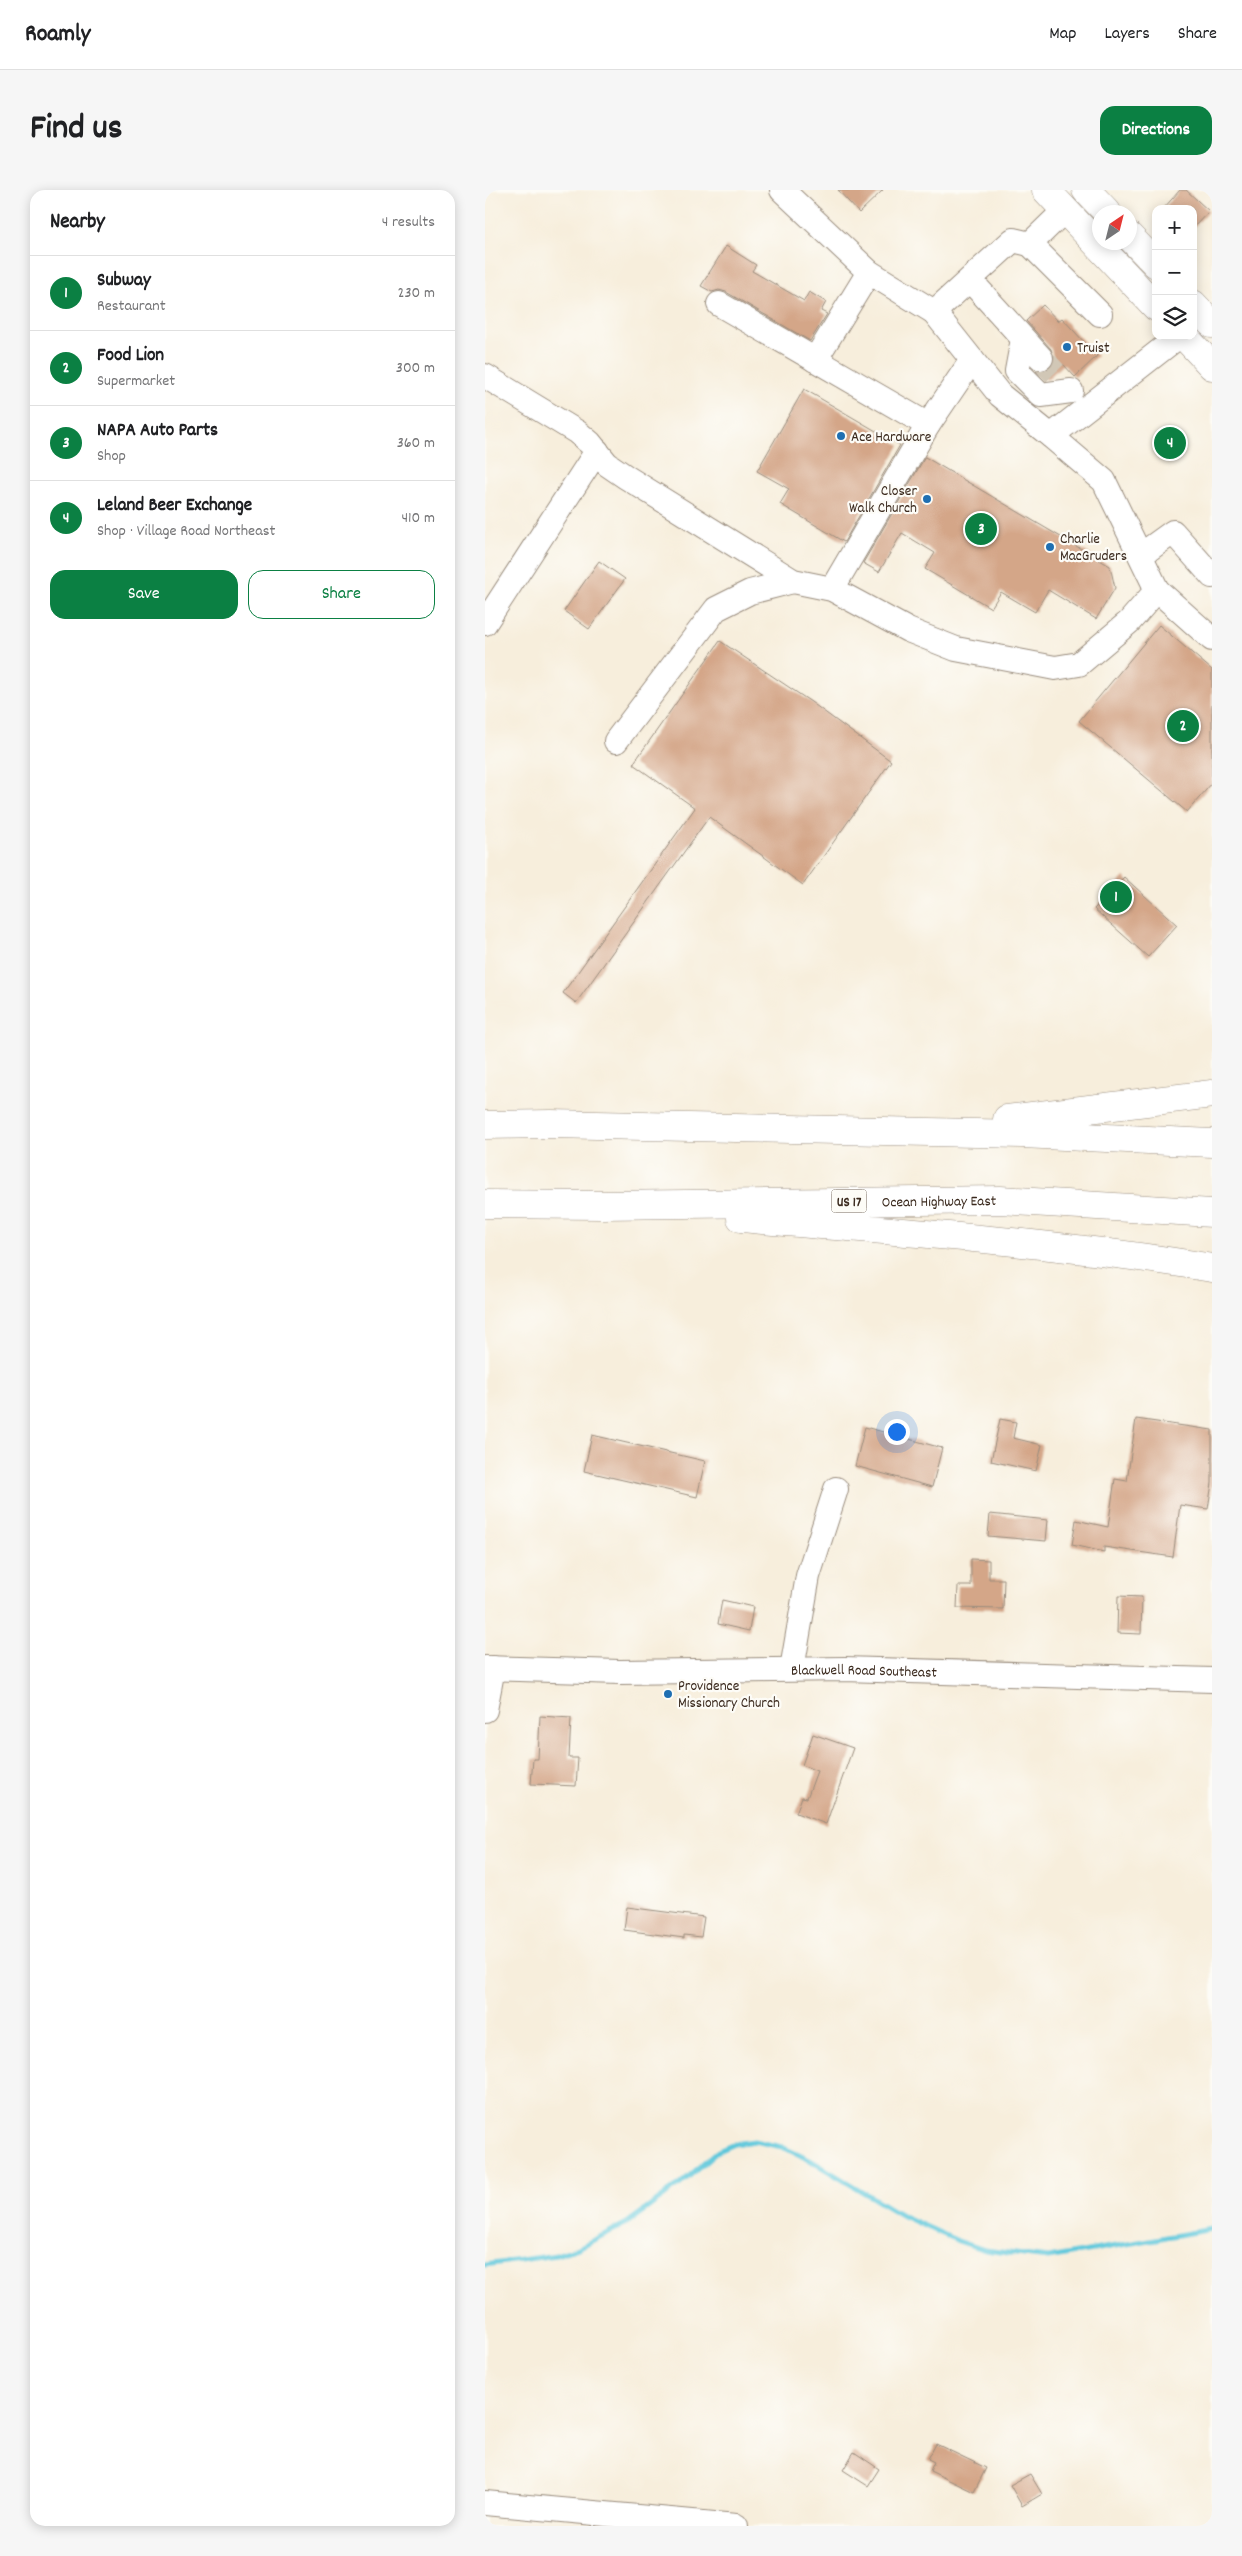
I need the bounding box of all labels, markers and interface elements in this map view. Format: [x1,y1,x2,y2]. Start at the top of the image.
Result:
text: Roamly [25,18,91,52]
text: Map [1049,22,1076,47]
text: Layers [1104,22,1150,47]
text: Share [1178,22,1217,47]
text: Find us [30,105,122,155]
button: Directions [1100,106,1212,155]
north arrow [1092,205,1137,250]
map controls [1152,205,1197,340]
button: + [1152,205,1197,250]
text: Nearby [50,208,105,238]
text: 4 results [382,211,435,234]
button: − [1152,250,1197,295]
text: Subway [97,268,151,295]
text: 1 [64,282,68,305]
text: 230 m [398,282,435,305]
text: Restaurant [97,295,166,318]
button: layers [1152,295,1197,340]
place label: Truist [1077,338,1110,360]
marker: Truist [1061,341,1073,353]
text: Food Lion [97,343,164,370]
text: 2 [63,357,70,380]
text: 300 m [396,357,435,380]
text: Supermarket [97,370,175,393]
text: NAPA Auto Parts [97,418,218,445]
pin: 4 [1154,424,1186,462]
place label: Ace Hardware [851,427,932,449]
marker: Ace Hardware [835,430,847,442]
text: 3 [62,432,70,455]
text: 360 m [397,432,435,455]
text: Shop [97,445,126,468]
place label: Closer Walk Church [849,481,917,520]
text: Leland Beer Exchange [97,493,252,520]
marker: Closer Walk Church [921,493,933,505]
text: 4 [63,507,69,530]
text: 410 m [401,507,435,530]
pin: 3 [965,510,997,548]
text: Shop · Village Road Northeast [97,520,275,543]
place label: Charlie MacGruders [1060,529,1127,568]
marker: Charlie MacGruders [1044,541,1056,553]
button: Save [50,570,238,619]
button: Share [248,570,435,619]
pin: 2 [1167,707,1199,745]
pin: 1 [1100,878,1132,916]
road number: US 17 [831,1189,867,1212]
street label: Ocean Highway East [882,1191,997,1214]
your location [884,1419,910,1445]
street label: Blackwell Road Southeast [791,1660,938,1685]
place label: Providence Missionary Church [678,1676,780,1715]
marker: Providence Missionary Church [662,1688,674,1700]

